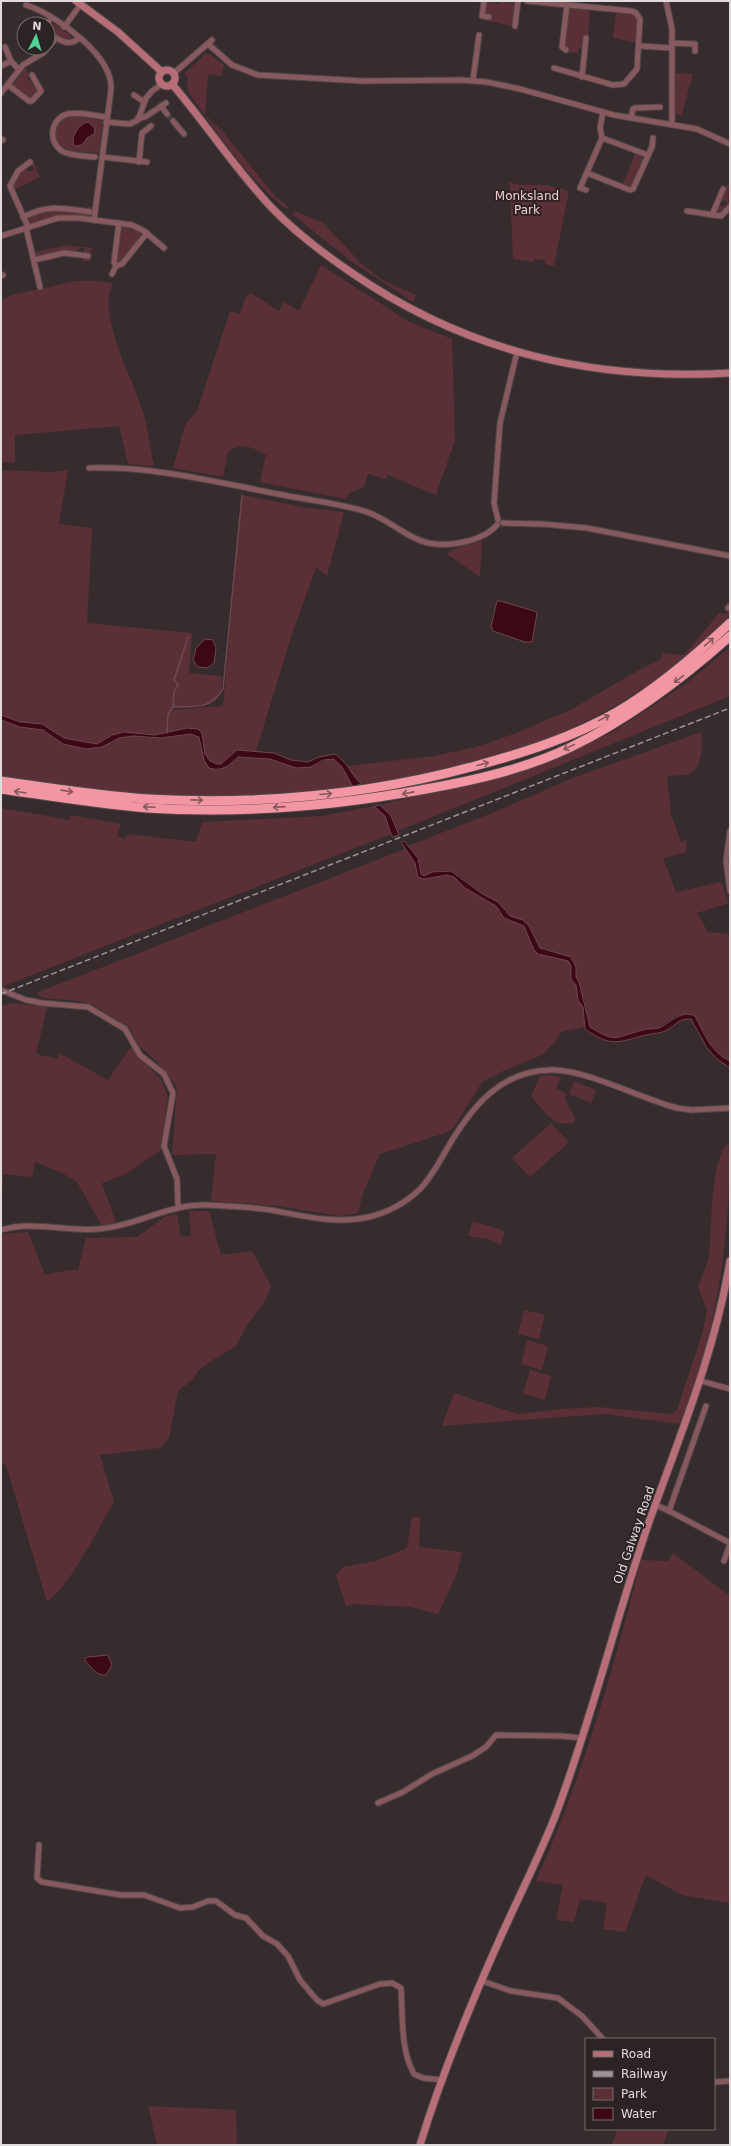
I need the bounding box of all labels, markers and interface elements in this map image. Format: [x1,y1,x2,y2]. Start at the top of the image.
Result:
north arrow [16,16,56,56]
text: N [32,20,42,33]
park label: Monksland Park [495,189,559,217]
one-way arrow [704,637,714,647]
one-way arrow [674,675,685,684]
one-way arrow [598,714,610,721]
one-way arrow [563,744,575,751]
one-way arrow [476,760,489,767]
one-way arrow [60,787,73,795]
one-way arrow [14,788,27,796]
one-way arrow [402,789,415,797]
one-way arrow [320,790,333,797]
one-way arrow [190,796,203,804]
one-way arrow [273,803,286,810]
one-way arrow [143,804,156,811]
street label: Old Galway Road [611,1484,657,1586]
legend [585,2038,715,2130]
text: Road [621,2047,651,2061]
text: Railway [621,2067,667,2081]
text: Park [621,2087,647,2101]
text: Water [621,2107,657,2121]

